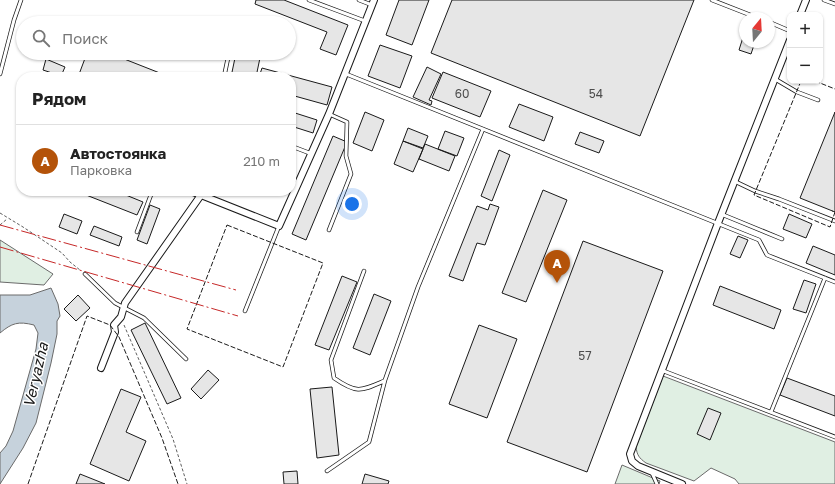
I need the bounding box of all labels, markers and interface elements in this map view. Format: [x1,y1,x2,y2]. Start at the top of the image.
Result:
north arrow [739,12,775,48]
map controls [787,12,823,84]
button: + [787,12,823,48]
search box [16,16,296,60]
icon: search [30,27,52,49]
text: Поиск [62,29,108,47]
button: − [787,48,823,84]
house number: 60 [455,86,469,101]
house number: 54 [589,86,603,101]
text: Рядом [32,88,86,109]
text: Автостоянка [70,144,166,162]
text: A [40,153,50,169]
text: 210 m [243,153,280,169]
text: Парковка [70,162,132,178]
your location [342,194,362,214]
pin: A [544,250,570,283]
water label: Veryazha [19,340,52,409]
house number: 57 [578,348,592,363]

